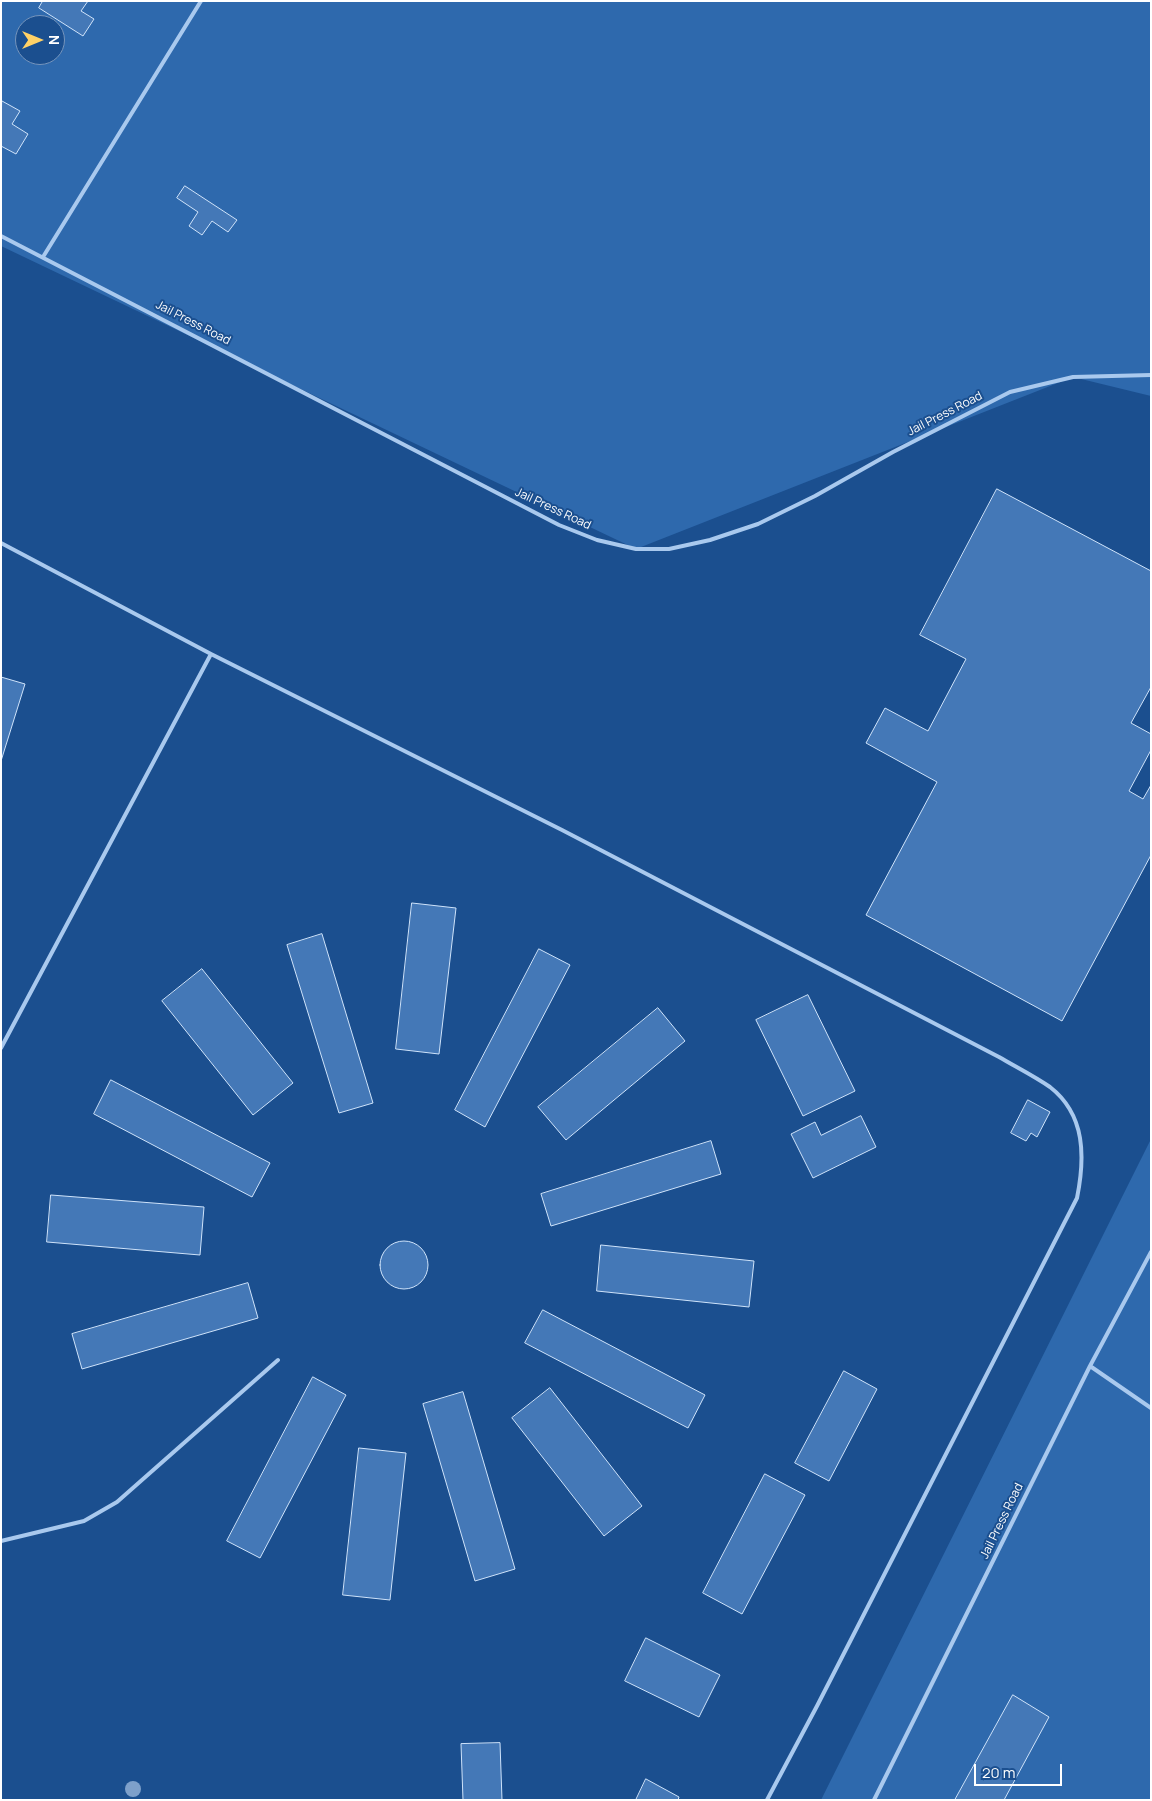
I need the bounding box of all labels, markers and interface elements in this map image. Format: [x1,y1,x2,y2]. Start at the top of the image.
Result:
north arrow [15,15,65,65]
text: N [45,35,64,45]
street label: Jail Press Road [153,298,233,348]
street label: Jail Press Road [905,389,985,439]
street label: Jail Press Road [513,485,593,533]
street label: Jail Press Road [978,1481,1026,1561]
scale bar [977,1754,1064,1786]
text: 20 m [982,1762,1015,1783]

